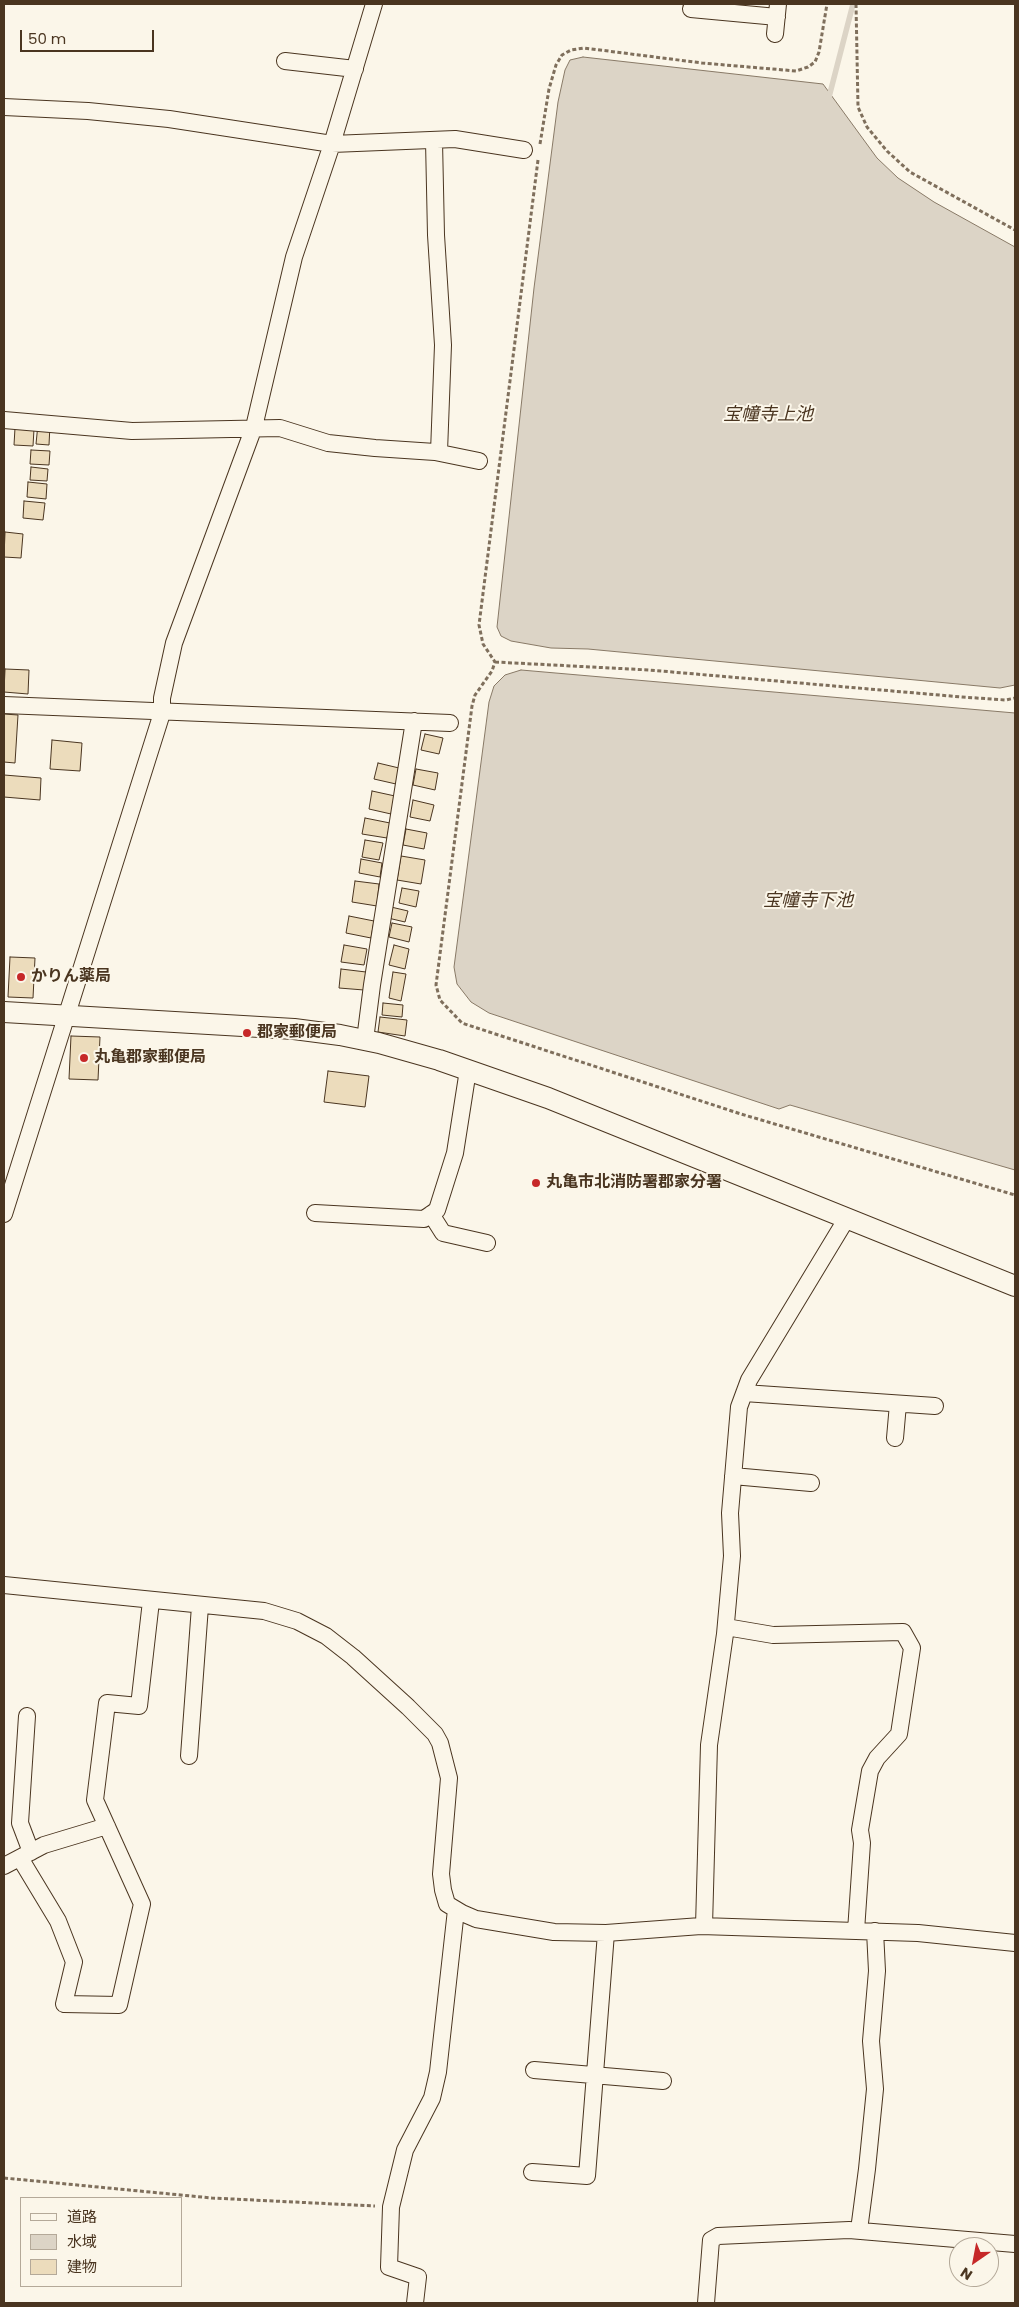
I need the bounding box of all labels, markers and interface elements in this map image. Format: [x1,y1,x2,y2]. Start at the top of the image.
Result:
scale bar [22,20,156,52]
text: 50 m [28,28,66,49]
water label: 宝幢寺上池 [723,404,813,426]
water label: 宝幢寺下池 [763,890,853,912]
place label: かりん薬局 [31,967,111,987]
marker: かりん薬局 [15,971,27,983]
place label: 郡家郵便局 [257,1023,337,1043]
marker: 郡家郵便局 [241,1027,253,1039]
place label: 丸亀郡家郵便局 [94,1048,206,1068]
marker: 丸亀郡家郵便局 [78,1052,90,1064]
place label: 丸亀市北消防署郡家分署 [546,1173,722,1193]
marker: 丸亀市北消防署郡家分署 [530,1177,542,1189]
legend [20,2197,182,2287]
text: 道路 [67,2206,97,2227]
text: 水域 [67,2231,97,2252]
north arrow [949,2237,999,2287]
text: 建物 [67,2256,97,2277]
text: N [957,2262,976,2285]

